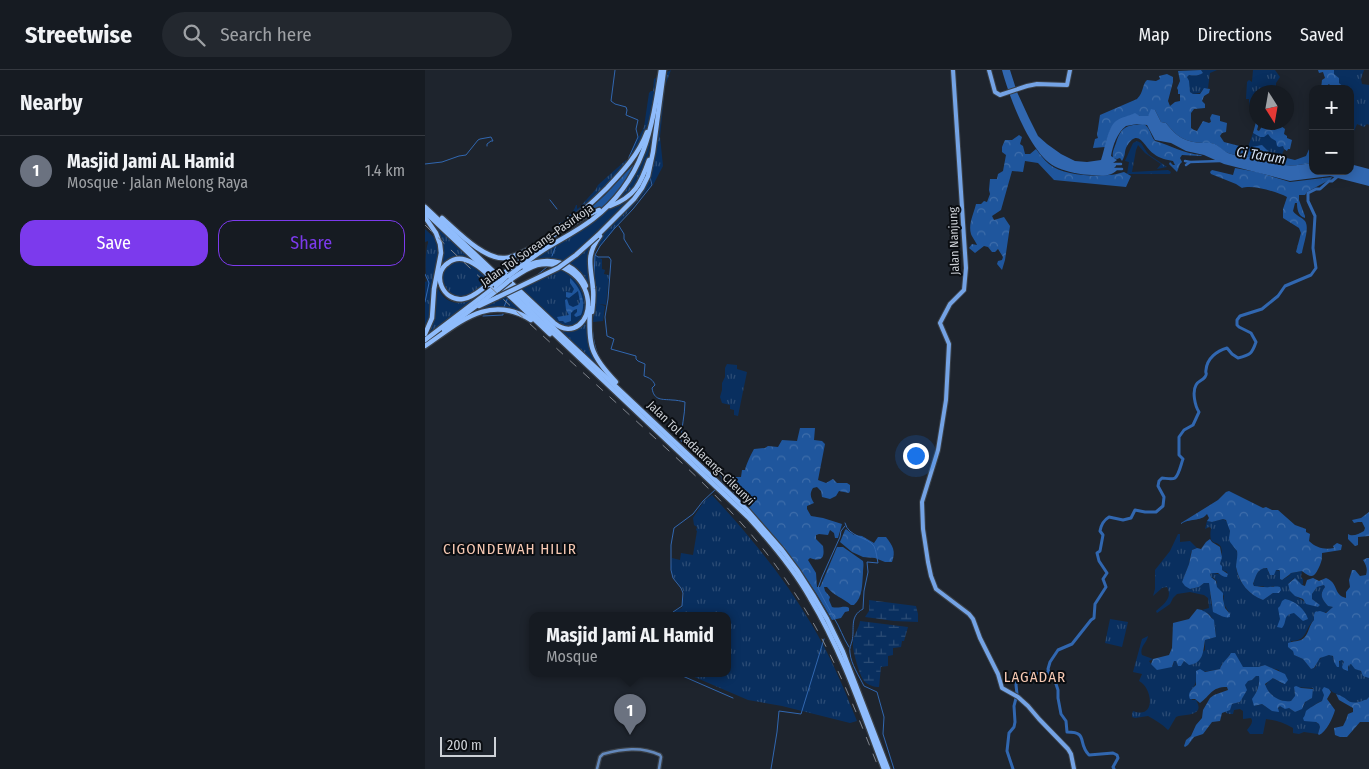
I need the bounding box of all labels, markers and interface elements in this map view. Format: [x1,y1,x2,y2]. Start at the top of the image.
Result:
search box [162,12,512,57]
text: Streetwise [25,21,132,49]
icon: search [180,21,208,49]
text: Search here [220,23,312,46]
text: Map [1138,24,1170,46]
text: Directions [1198,24,1272,46]
text: Saved [1300,24,1344,46]
north arrow [1249,85,1294,130]
map controls [1309,85,1354,175]
button: + [1309,85,1354,130]
text: Nearby [20,90,82,116]
button: − [1309,130,1354,175]
water label: Ci Tarum [1235,143,1287,168]
text: Masjid Jami AL Hamid [67,150,235,173]
text: 1 [33,161,39,180]
text: 1.4 km [365,161,405,180]
text: Mosque · Jalan Melong Raya [67,173,248,192]
street label: Jalan Tol Soreang–Pasirkoja [478,201,596,289]
street label: Jalan Nanjung [946,206,962,275]
button: Save [20,220,208,266]
button: Share [218,220,405,266]
street label: Jalan Tol Padalarang–Cileunyi [645,398,757,508]
your location [903,443,929,469]
district label: CIGONDEWAH HILIR [443,540,577,558]
popup [529,612,731,677]
text: Masjid Jami AL Hamid [546,624,714,647]
text: Mosque [546,647,598,666]
district label: LAGADAR [1004,668,1066,686]
pin: 1 [614,694,646,735]
scale bar [440,734,496,757]
text: 200 m [447,737,482,754]

